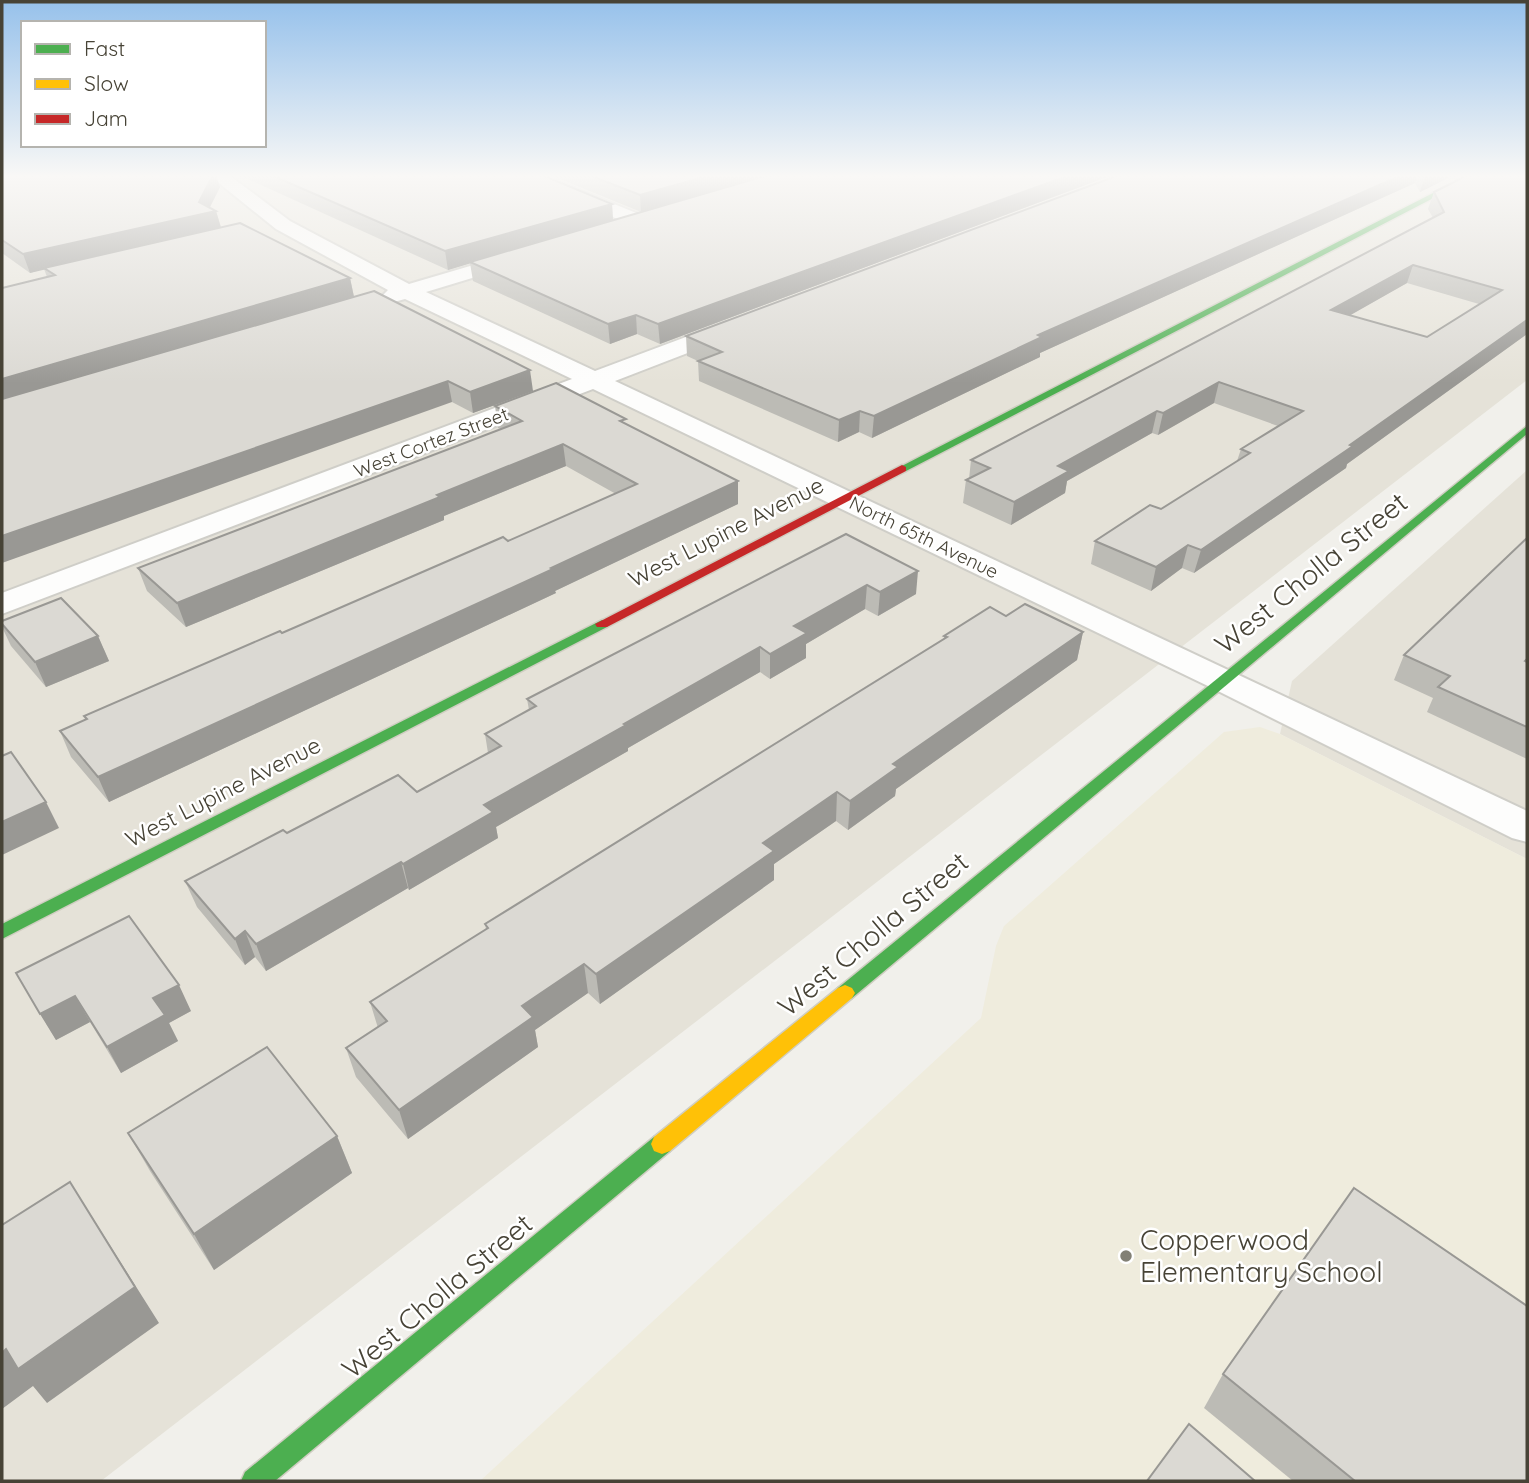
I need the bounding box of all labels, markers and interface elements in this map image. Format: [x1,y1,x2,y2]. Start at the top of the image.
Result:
legend [21,21,266,147]
text: Fast [84,35,125,61]
text: Slow [84,70,129,96]
text: Jam [84,105,128,131]
street label: West Cortez Street [350,401,512,483]
street label: West Lupine Avenue [623,470,828,593]
street label: West Cholla Street [1207,484,1414,661]
street label: North 65th Avenue [845,490,1003,584]
street label: West Lupine Avenue [120,730,325,853]
street label: West Cholla Street [770,844,975,1023]
street label: West Cholla Street [334,1206,539,1385]
place label: Copperwood Elementary School [1140,1222,1383,1289]
marker: Copperwood Elementary School [1118,1248,1134,1264]

